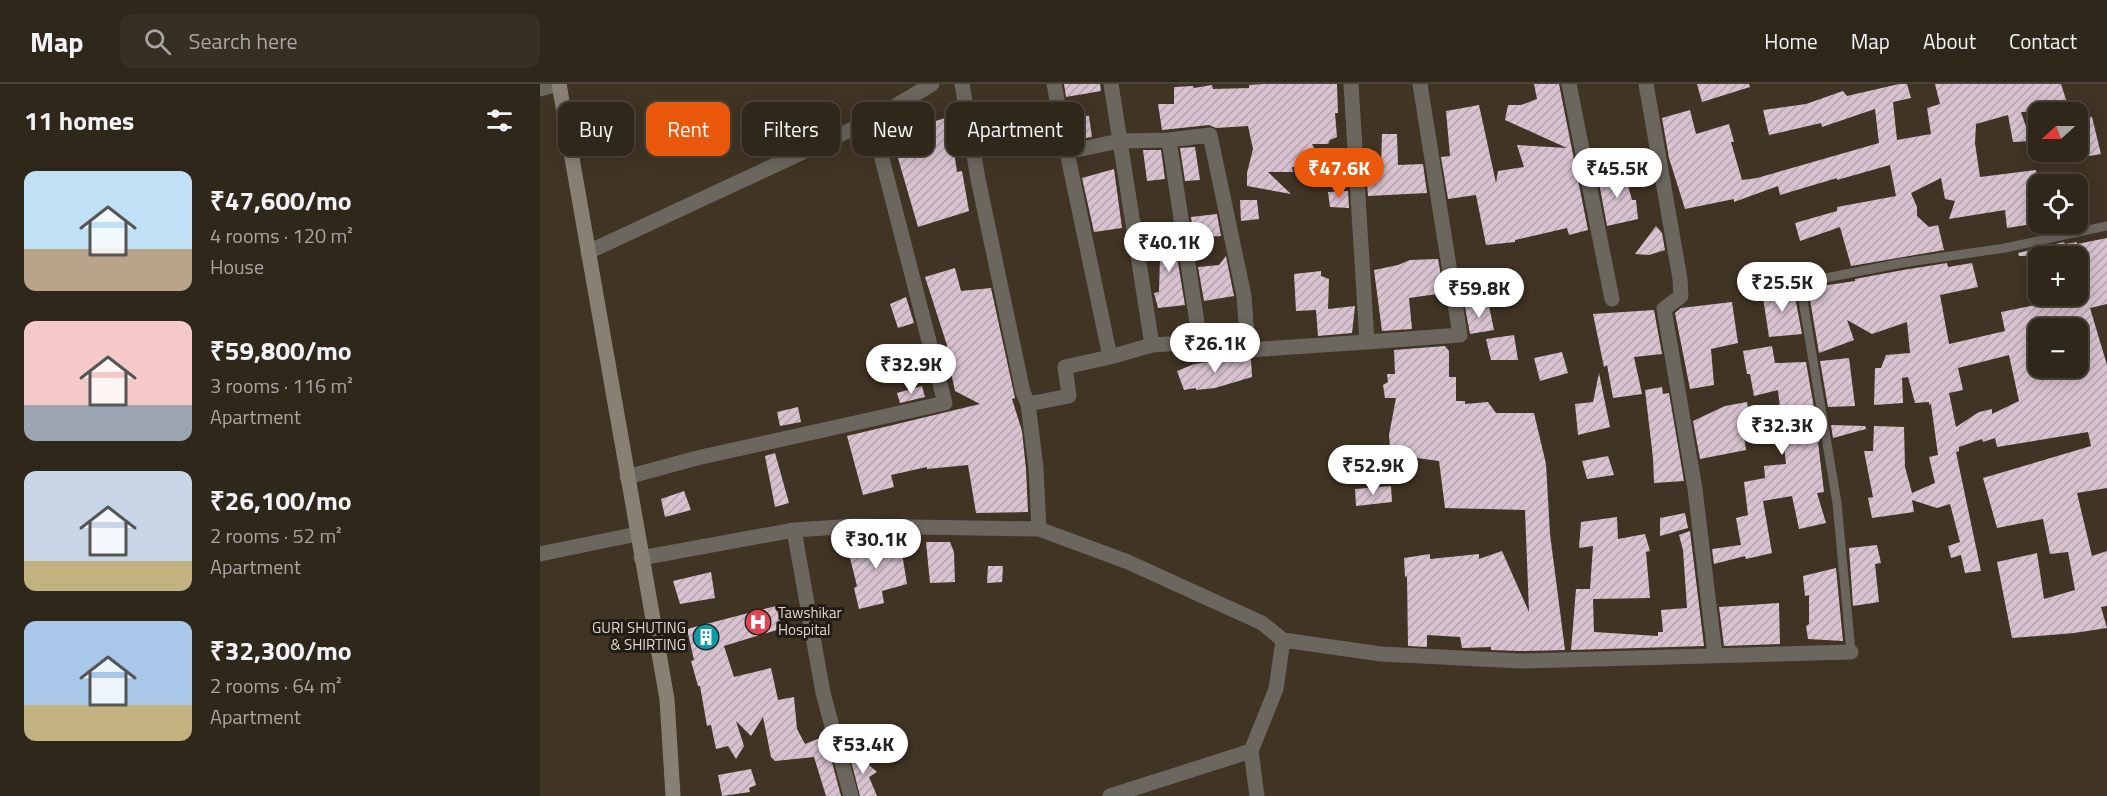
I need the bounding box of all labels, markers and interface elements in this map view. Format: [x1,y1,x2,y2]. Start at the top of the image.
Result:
search box [120,14,540,68]
text: Map [30,20,84,63]
text: Search here [189,24,298,58]
icon: search [141,25,174,58]
text: Home [1764,25,1818,57]
text: Map [1851,25,1890,57]
text: About [1923,25,1976,57]
text: Contact [2009,25,2077,57]
text: 11 homes [24,101,134,140]
chip: Buy [558,102,634,156]
chip: Rent [646,102,730,156]
chip: Filters [742,102,840,156]
chip: New [852,102,934,156]
chip: Apartment [946,102,1084,156]
north arrow [2028,102,2088,162]
map controls [2028,102,2088,378]
icon: filters [483,104,516,137]
pin: ₹47.6K [1290,148,1388,199]
pin: ₹45.5K [1568,148,1666,199]
text: ₹47.6K [1308,152,1370,183]
text: ₹45.5K [1586,152,1648,183]
button: locate [2028,174,2088,234]
text: ₹47,600/mo [210,181,352,220]
icon: home [72,195,144,267]
text: 4 rooms · 120 m² [210,220,353,251]
pin: ₹40.1K [1120,222,1218,273]
text: ₹40.1K [1138,226,1200,257]
button: + [2028,246,2088,306]
text: House [210,251,264,282]
pin: ₹25.5K [1733,262,1831,313]
text: ₹25.5K [1751,266,1813,297]
pin: ₹59.8K [1430,268,1528,319]
text: ₹59.8K [1448,272,1510,303]
button: − [2028,318,2088,378]
pin: ₹26.1K [1166,323,1264,374]
text: ₹26.1K [1184,327,1246,358]
text: ₹59,800/mo [210,331,352,370]
pin: ₹32.9K [862,344,960,395]
icon: home [72,345,144,417]
text: ₹32.9K [880,348,942,379]
text: 3 rooms · 116 m² [210,370,353,401]
text: Apartment [210,401,301,432]
pin: ₹32.3K [1733,405,1831,456]
text: ₹32.3K [1751,409,1813,440]
pin: ₹52.9K [1324,445,1422,496]
text: ₹52.9K [1342,449,1404,480]
text: ₹26,100/mo [210,481,352,520]
icon: home [72,495,144,567]
pin: ₹30.1K [827,519,925,570]
text: 2 rooms · 52 m² [210,520,342,551]
text: ₹30.1K [845,523,907,554]
text: Apartment [210,551,301,582]
place label: Tawshikar Hospital [778,601,842,641]
hospital icon: Tawshikar Hospital [743,607,773,637]
place label: GURI SHUTING & SHIRTING [592,616,686,656]
building icon: GURI SHUTING & SHIRTING [691,622,721,652]
text: ₹32,300/mo [210,631,352,670]
icon: home [72,645,144,717]
text: 2 rooms · 64 m² [210,670,342,701]
text: Apartment [210,701,301,732]
pin: ₹53.4K [814,724,912,775]
text: ₹53.4K [832,728,894,759]

